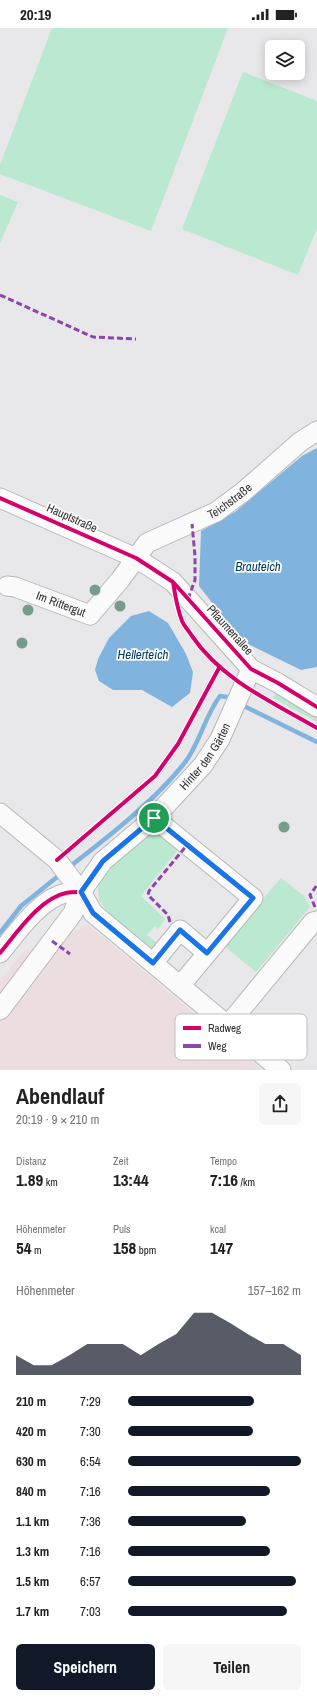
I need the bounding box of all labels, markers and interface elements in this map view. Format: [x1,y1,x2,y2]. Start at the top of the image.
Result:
text: 20:19 [20,4,51,25]
map controls [265,40,305,80]
button: layers [265,40,305,80]
street label: Teichstraße [205,480,255,523]
street label: Hauptstraße [44,500,100,536]
water label: Brauteich [235,558,281,575]
street label: Im Rittergut [34,588,88,621]
street label: Pflaumenallee [203,601,257,659]
water label: Hellerteich [118,646,169,663]
street label: Hinter den Gärten [176,721,234,793]
pin [137,801,171,835]
icon: arrive [143,807,165,829]
legend [175,1014,307,1060]
text: Radweg [208,1021,241,1035]
text: Weg [208,1039,226,1053]
text: Abendlauf [16,1081,104,1111]
button: share [259,1083,301,1125]
text: 20:19 · 9 × 210 m [16,1111,99,1128]
text: Distanz [16,1154,47,1168]
text: Zeit [113,1154,129,1168]
text: Tempo [210,1154,237,1168]
text: 1.89 [16,1168,43,1191]
text: 13:44 [113,1168,149,1191]
text: 7:16 [210,1168,238,1191]
text: km [43,1175,58,1189]
text: /km [238,1175,255,1189]
text: Höhenmeter [16,1222,66,1236]
text: Puls [113,1222,131,1236]
text: kcal [210,1222,226,1236]
text: 54 [16,1236,32,1259]
text: 158 [113,1236,136,1259]
text: 147 [210,1236,233,1259]
text: m [32,1243,42,1257]
text: bpm [136,1243,156,1257]
text: Höhenmeter [16,1282,75,1299]
text: 157–162 m [248,1282,301,1299]
text: 210 m [16,1393,46,1410]
text: 7:29 [80,1393,101,1410]
text: 420 m [16,1423,46,1440]
text: 7:30 [80,1423,101,1440]
text: 630 m [16,1453,46,1470]
text: 6:54 [80,1453,101,1470]
text: 840 m [16,1483,46,1500]
text: 7:16 [80,1483,101,1500]
text: 1.1 km [16,1513,49,1530]
text: 7:36 [80,1513,101,1530]
text: 1.3 km [16,1543,49,1560]
text: 7:16 [80,1543,101,1560]
text: 1.5 km [16,1573,49,1590]
text: 6:57 [80,1573,101,1590]
text: 1.7 km [16,1603,49,1620]
text: 7:03 [80,1603,101,1620]
button: Speichern [16,1644,155,1690]
button: Teilen [163,1644,301,1690]

